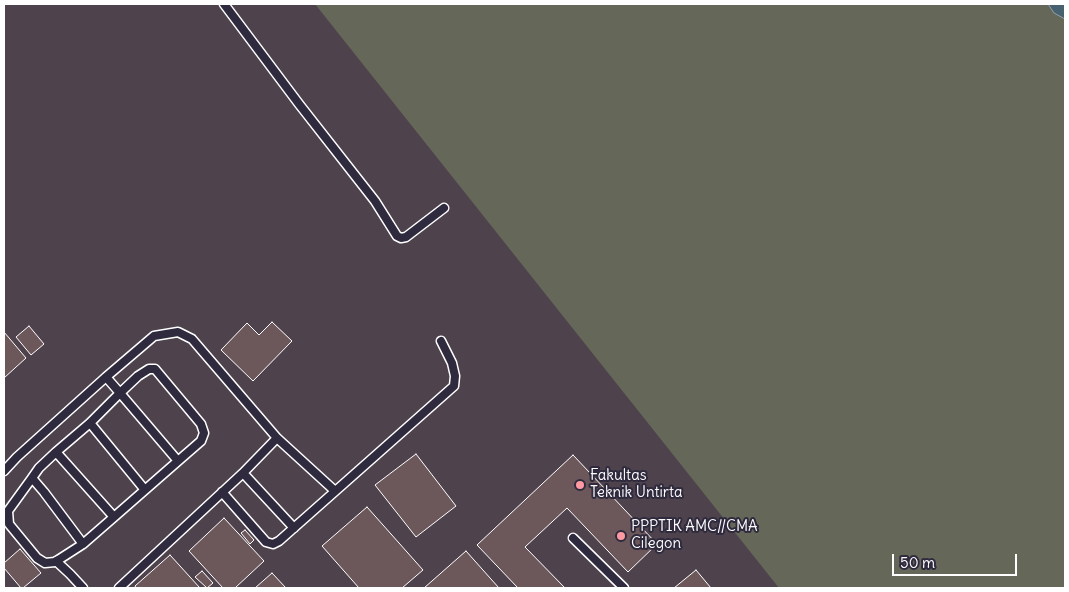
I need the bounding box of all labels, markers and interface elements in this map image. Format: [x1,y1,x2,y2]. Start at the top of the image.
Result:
place label: Fakultas Teknik Untirta [590,467,683,502]
marker: Fakultas Teknik Untirta [574,479,586,491]
place label: PPPTIK AMC//CMA Cilegon [631,518,758,553]
marker: PPPTIK AMC//CMA Cilegon [615,530,627,542]
scale bar [894,544,1019,576]
text: 50 m [900,553,935,572]

